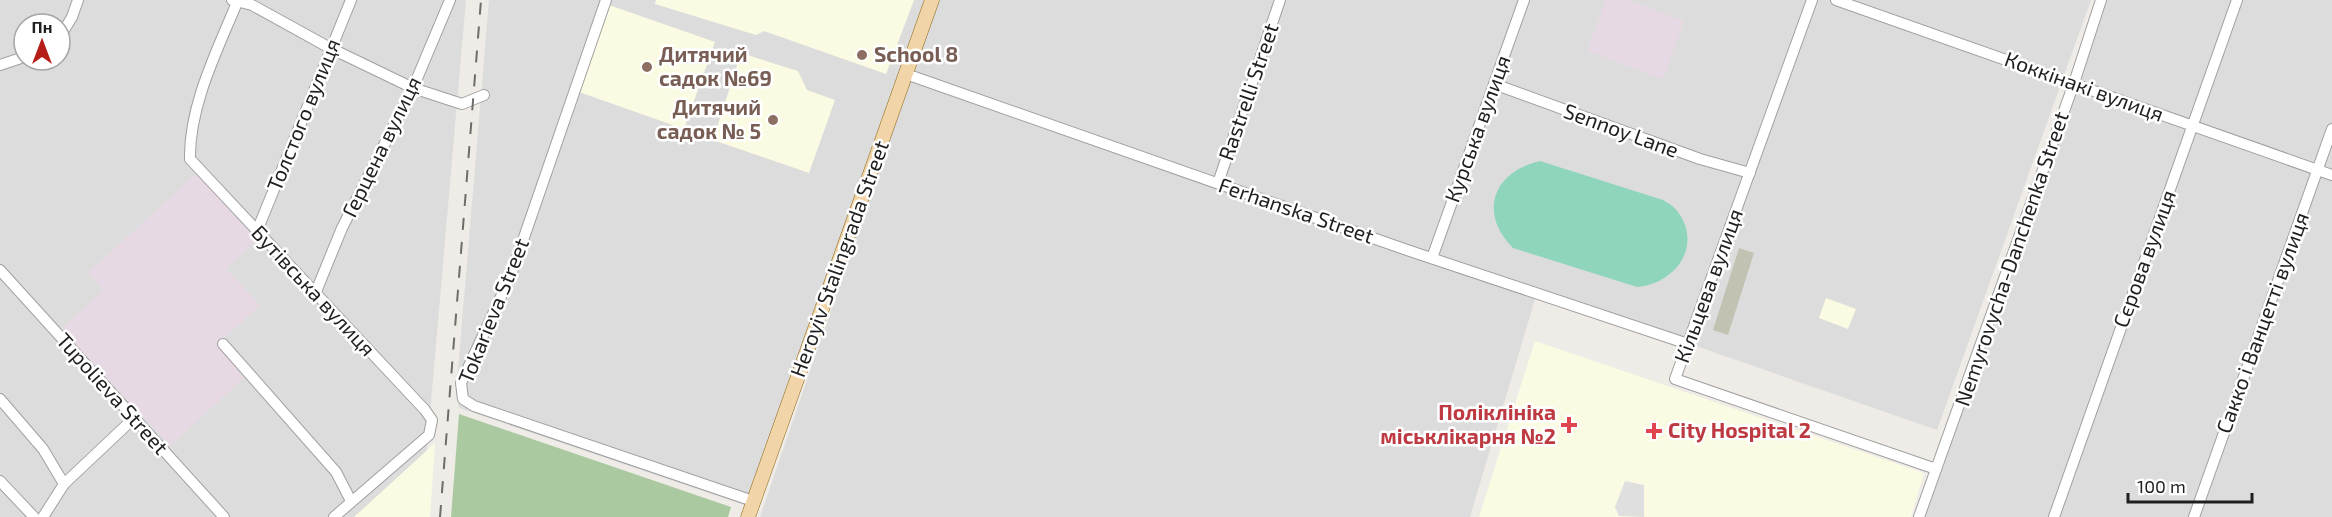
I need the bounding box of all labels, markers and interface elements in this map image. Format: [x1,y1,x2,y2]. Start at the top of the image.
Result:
north arrow [12,12,72,72]
text: Пн [32,17,52,36]
street label: Rastrelli Street [1212,20,1283,163]
street label: Толстого вулиця [261,35,345,195]
place label: Дитячий садок №69 [659,41,772,90]
place label: School 8 [874,41,958,66]
street label: Коккінакі вулиця [2001,45,2167,127]
marker: School 8 [855,48,869,62]
street label: Курська вулиця [1438,52,1516,206]
marker: Дитячий садок №69 [640,60,654,74]
street label: Герцена вулиця [336,72,426,221]
place label: Дитячий садок № 5 [657,94,761,143]
street label: Sennoy Lane [1561,97,1682,162]
street label: Nemyrovycha-Danchenka Street [1948,108,2073,409]
marker: Дитячий садок № 5 [766,113,780,127]
street label: Heroyiv Stalingrada Street [784,137,893,380]
street label: Ferhanska Street [1216,171,1377,248]
street label: Сєрова вулиця [2107,186,2181,331]
street label: Кільцева вулиця [1668,205,1748,366]
street label: Сакко і Ванцетті вулиця [2210,209,2314,437]
street label: Бутівська вулиця [246,219,381,361]
street label: Tokarieva Street [452,234,533,387]
street label: Tupolieva Street [52,327,174,459]
place label: Поліклініка міськлікарня №2 [1380,399,1556,448]
marker: Поліклініка міськлікарня №2 [1560,416,1578,434]
place label: City Hospital 2 [1668,417,1811,443]
marker: City Hospital 2 [1645,422,1663,440]
scale bar [2128,466,2252,504]
text: 100 m [2137,475,2186,497]

